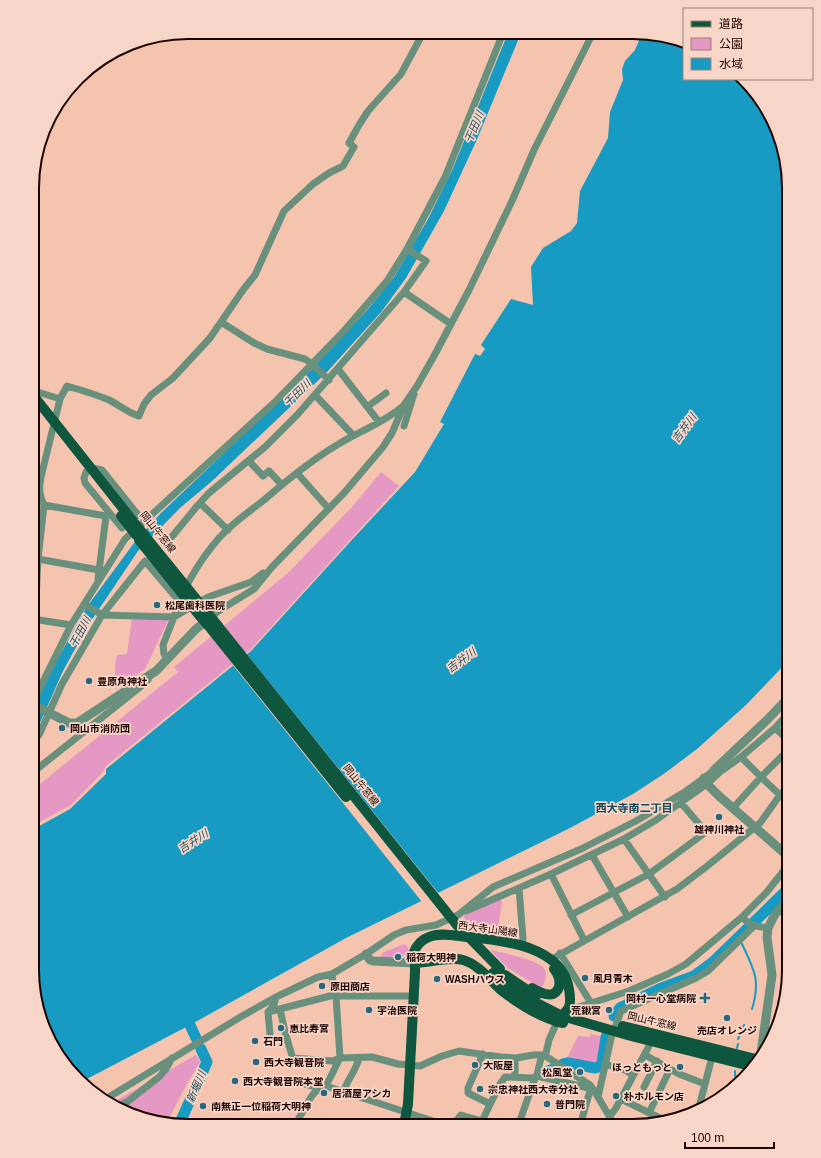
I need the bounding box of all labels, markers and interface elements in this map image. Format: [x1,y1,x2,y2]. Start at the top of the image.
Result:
legend [683,8,813,80]
text: 道路 [719,17,743,31]
text: 公園 [719,37,743,51]
text: 水域 [719,57,743,71]
water label: 干田川 [462,109,486,145]
water label: 干田川 [281,376,314,409]
water label: 吉井川 [669,410,699,445]
street label: 岡山牛窓線 [138,509,178,555]
marker: 松尾歯科医院 [152,600,162,610]
place label: 松尾歯科医院 [165,600,225,611]
water label: 干田川 [67,614,94,649]
water label: 吉井川 [444,645,479,675]
marker: 豊原角神社 [84,676,94,686]
place label: 豊原角神社 [97,676,148,687]
marker: 岡山市消防団 [57,723,67,733]
place label: 岡山市消防団 [70,723,130,734]
street label: 岡山牛窓線 [341,762,381,808]
district label: 西大寺南二丁目 [596,802,673,814]
marker: 雄神川神社 [714,812,724,822]
place label: 雄神川神社 [694,824,745,835]
water label: 吉井川 [176,827,211,855]
street label: 西大寺山陽線 [458,919,518,939]
marker: 稲荷大明神 [393,952,403,962]
place label: 稲荷大明神 [406,952,456,963]
marker: 風月青木 [580,973,590,983]
place label: 風月青木 [593,973,633,984]
marker: WASHハウス [432,974,442,984]
place label: WASHハウス [445,974,505,985]
marker: 原田商店 [317,981,327,991]
place label: 原田商店 [330,981,370,992]
marker: 岡村一心堂病院 [699,992,711,1004]
place label: 岡村一心堂病院 [626,993,696,1004]
marker: 宇治医院 [364,1005,374,1015]
place label: 宇治医院 [377,1005,417,1016]
place label: 荒鍬宮 [571,1005,601,1016]
marker: 荒鍬宮 [604,1005,614,1015]
street label: 岡山牛窓線 [626,1010,678,1032]
marker: 売店オレンジ [722,1013,732,1023]
marker: 恵比寿宮 [276,1023,286,1033]
place label: 恵比寿宮 [289,1023,329,1034]
place label: 売店オレンジ [697,1025,757,1036]
marker: 石門 [250,1036,260,1046]
place label: 石門 [263,1036,283,1047]
marker: 西大寺観音院 [251,1057,261,1067]
place label: 西大寺観音院 [264,1057,324,1068]
marker: 大阪屋 [470,1060,480,1070]
place label: 大阪屋 [483,1060,513,1071]
place label: ほっともっと [612,1062,672,1073]
marker: ほっともっと [675,1062,685,1072]
place label: 松風堂 [542,1067,572,1078]
marker: 松風堂 [575,1067,585,1077]
water label: 新堀川 [184,1069,208,1105]
marker: 西大寺観音院本堂 [230,1076,240,1086]
place label: 西大寺観音院本堂 [243,1076,323,1087]
marker: 宗忠神社西大寺分社 [475,1084,485,1094]
place label: 宗忠神社西大寺分社 [488,1084,579,1095]
marker: 居酒屋アシカ [319,1088,329,1098]
place label: 居酒屋アシカ [332,1088,392,1099]
marker: 朴ホルモン店 [611,1091,621,1101]
place label: 朴ホルモン店 [623,1091,684,1102]
marker: 普門院 [542,1099,552,1109]
place label: 普門院 [555,1099,585,1110]
marker: 南無正一位稲荷大明神 [198,1101,208,1111]
place label: 南無正一位稲荷大明神 [211,1101,311,1112]
scale bar [685,1124,774,1150]
text: 100 m [691,1131,724,1145]

